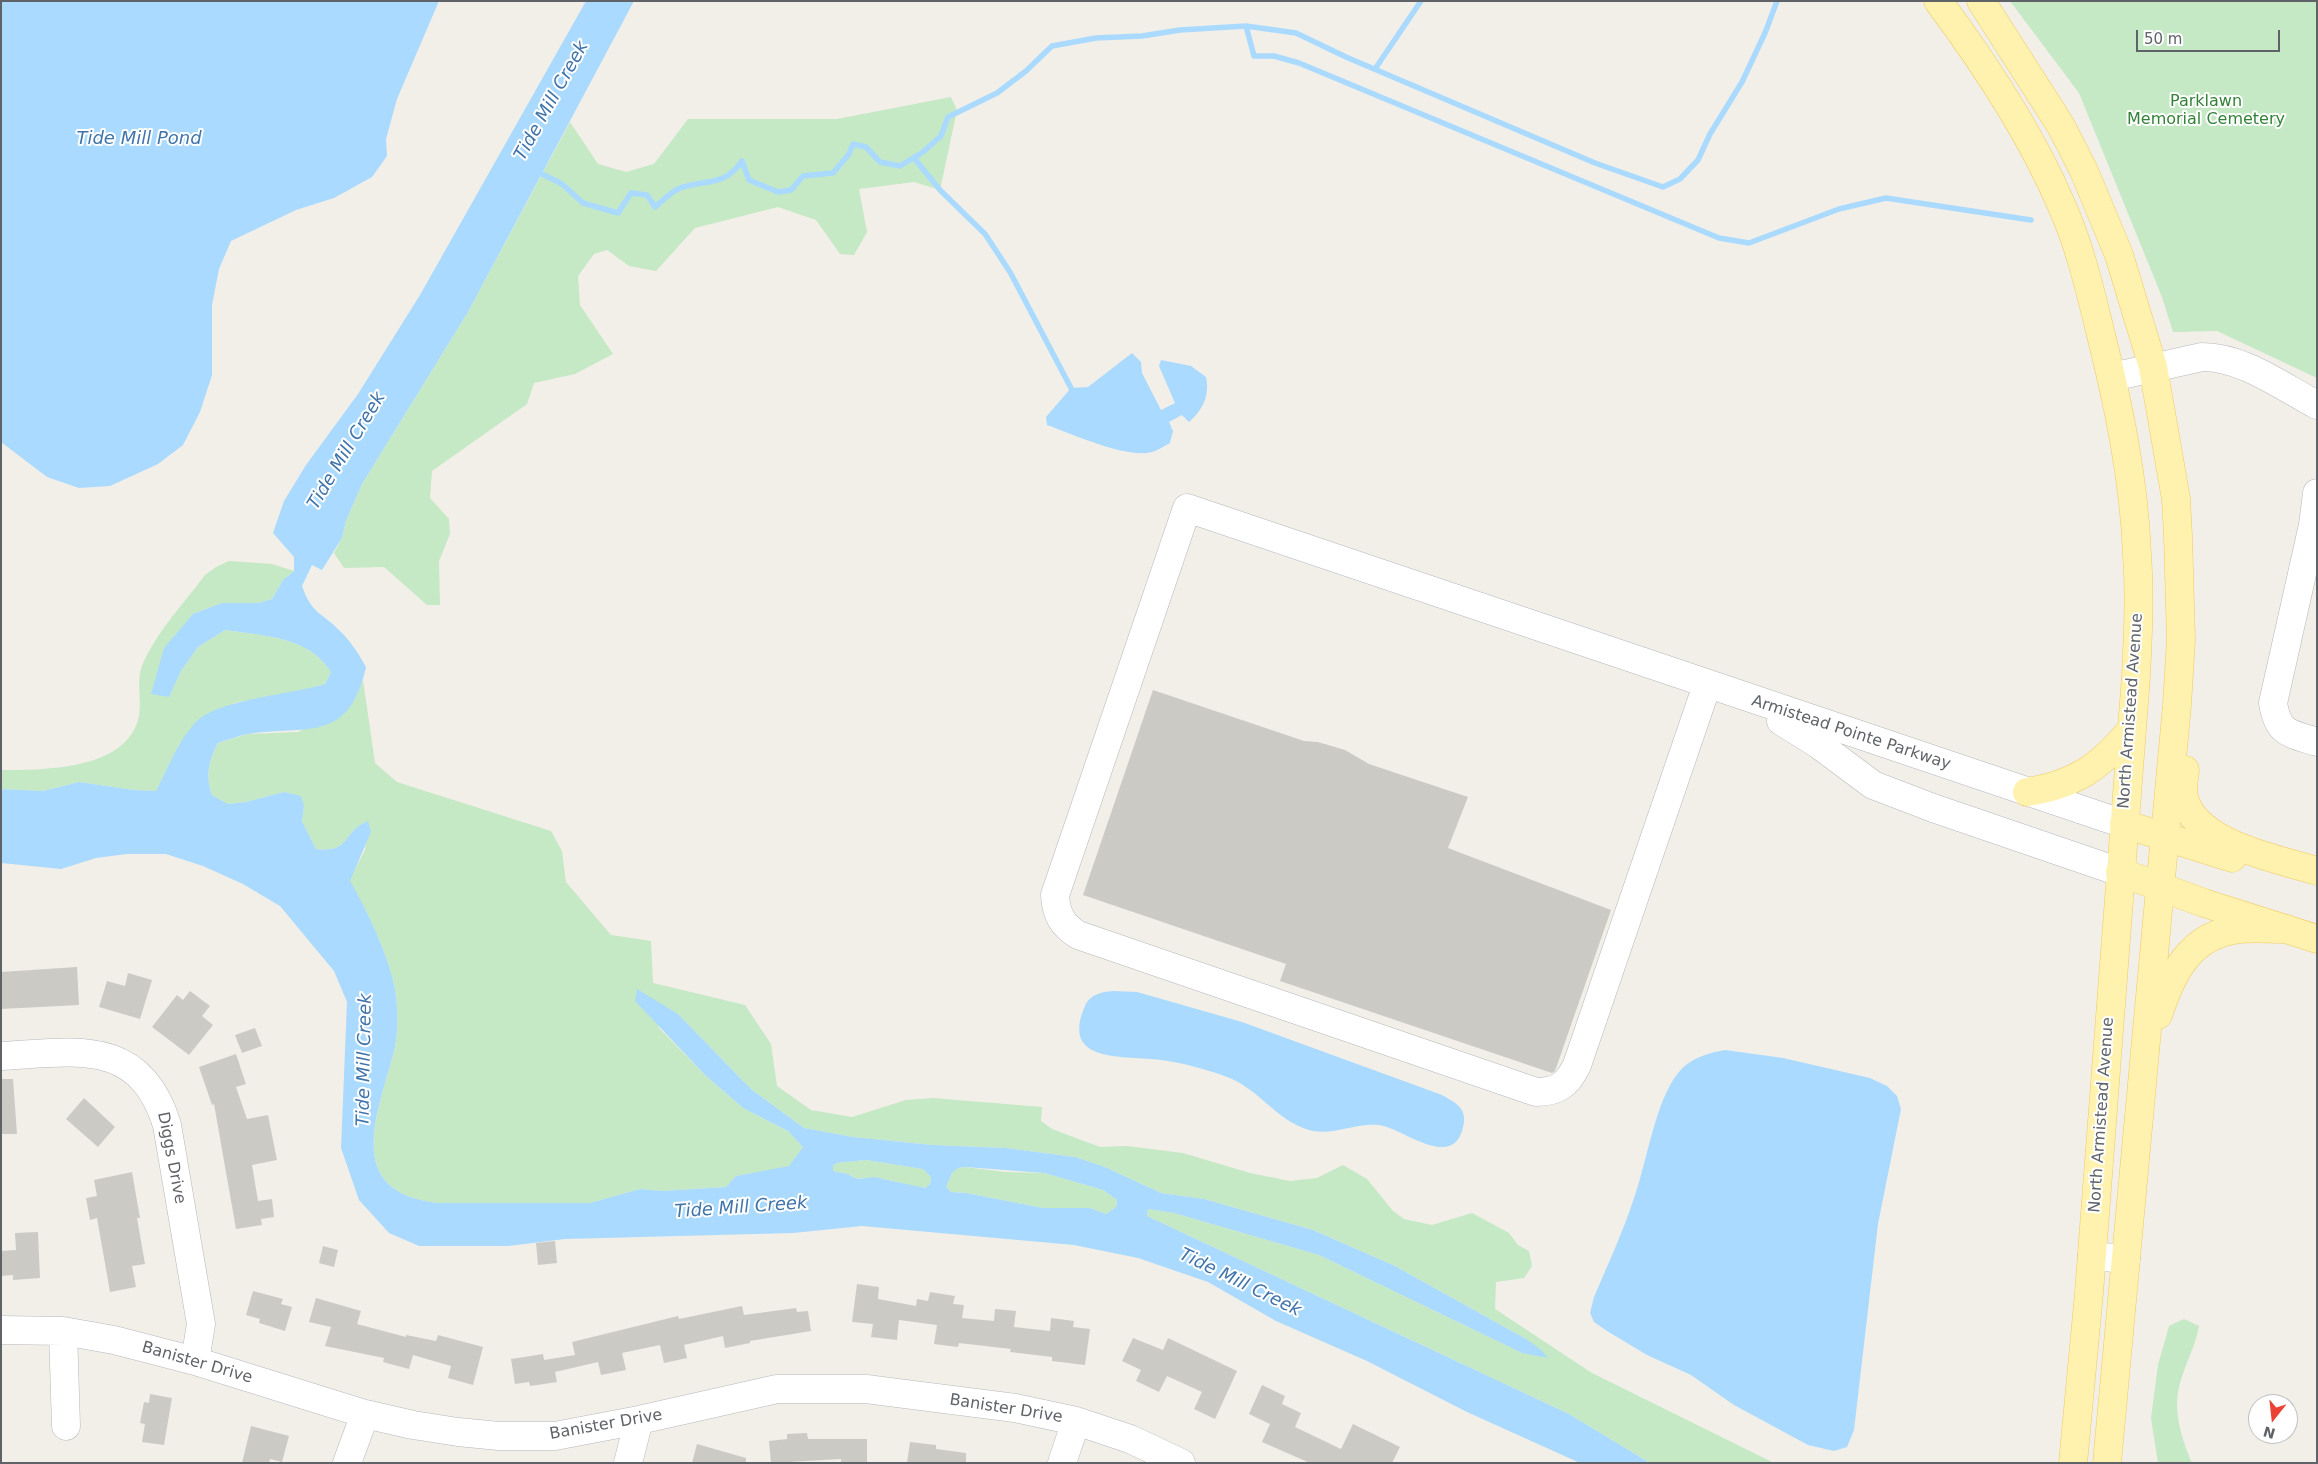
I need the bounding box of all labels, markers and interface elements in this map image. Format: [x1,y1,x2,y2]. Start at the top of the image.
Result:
scale bar [2138,20,2282,52]
text: 50 m [2144,30,2182,48]
water label: Tide Mill Creek [510,38,594,164]
park label: Parklawn Memorial Cemetery [2127,92,2285,130]
water label: Tide Mill Pond [76,128,202,150]
water label: Tide Mill Creek [303,388,391,514]
street label: North Armistead Avenue [2115,613,2147,809]
street label: Armistead Pointe Parkway [1749,692,1953,774]
water label: Tide Mill Creek [353,993,377,1127]
street label: North Armistead Avenue [2086,1017,2118,1213]
street label: Diggs Drive [153,1110,189,1206]
water label: Tide Mill Creek [674,1193,808,1223]
water label: Tide Mill Creek [1175,1244,1305,1322]
street label: Banister Drive [139,1338,255,1388]
street label: Banister Drive [948,1391,1064,1427]
north arrow [2248,1394,2298,1444]
street label: Banister Drive [548,1406,664,1444]
text: N [2261,1423,2277,1442]

